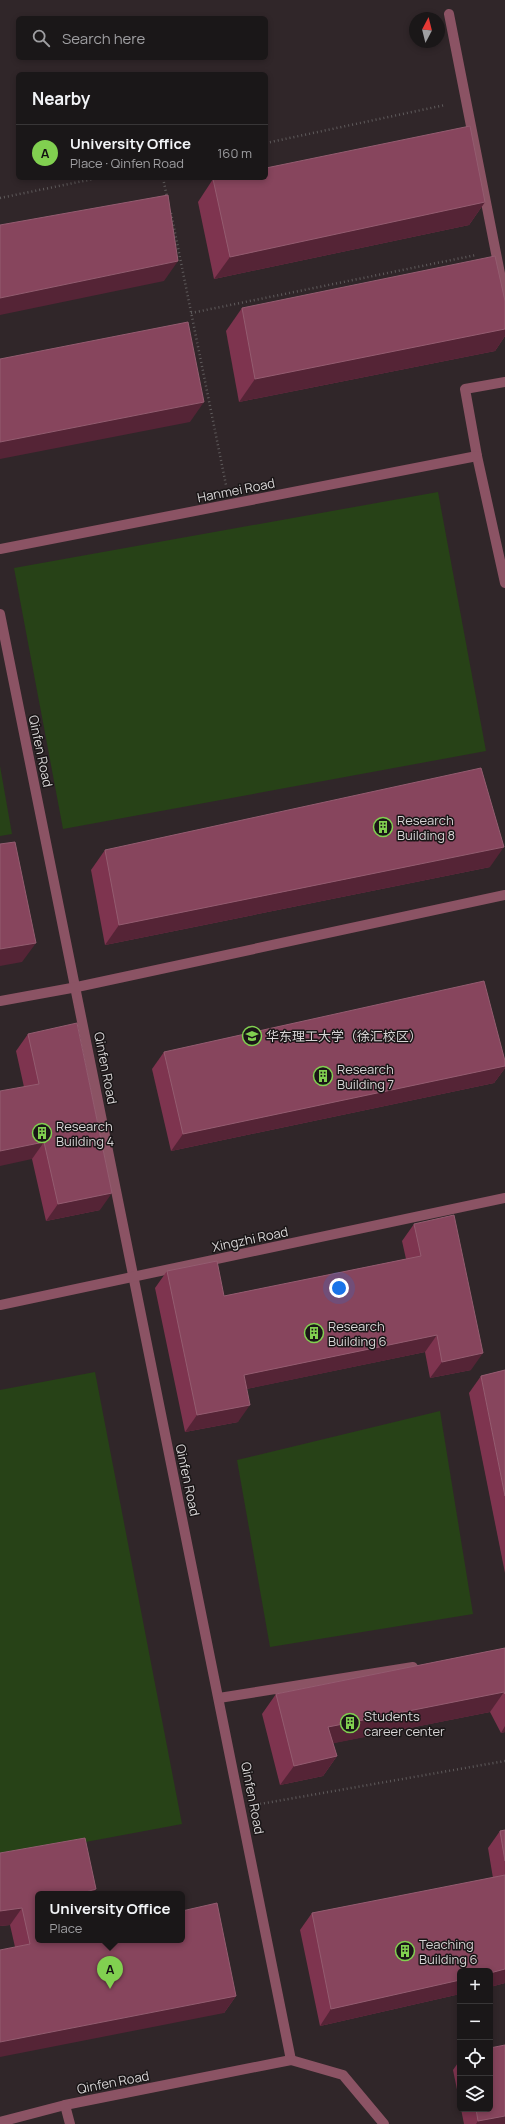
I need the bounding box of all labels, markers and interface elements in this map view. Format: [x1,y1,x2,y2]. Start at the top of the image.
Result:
north arrow [409,12,445,48]
search box [16,16,268,60]
icon: search [30,27,52,49]
text: Search here [62,28,145,49]
text: Nearby [32,87,90,110]
text: University Office [70,133,191,154]
text: A [41,144,49,162]
text: 160 m [217,144,252,162]
text: Place · Qinfen Road [70,154,184,172]
street label: Hanmei Road [196,474,276,506]
street label: Qinfen Road [25,713,57,789]
place label: Research Building 8 [397,811,455,844]
building icon: Research Building 8 [372,816,394,838]
school or university icon: 华东理工大学（徐汇校区） [241,1025,263,1047]
place label: 华东理工大学（徐汇校区） [266,1027,422,1045]
street label: Qinfen Road [90,1030,122,1106]
place label: Research Building 7 [337,1060,394,1093]
building icon: Research Building 7 [312,1065,334,1087]
place label: Research Building 4 [56,1117,115,1150]
building icon: Research Building 4 [31,1122,53,1144]
street label: Xingzhi Road [210,1222,290,1256]
your location [329,1278,349,1298]
place label: Research Building 6 [328,1317,387,1350]
building icon: Research Building 6 [303,1322,325,1344]
street label: Qinfen Road [172,1442,204,1518]
place label: Students career center [364,1707,445,1740]
building icon: Students career center [339,1712,361,1734]
street label: Qinfen Road [237,1760,269,1836]
popup [35,1891,185,1943]
text: University Office [50,1898,170,1919]
text: Place [50,1919,82,1937]
place label: Teaching Building 6 [419,1935,478,1968]
building icon: Teaching Building 6 [394,1940,416,1962]
pin: A [97,1956,123,1989]
map controls [457,1968,493,2112]
button: + [457,1968,493,2004]
button: − [457,2004,493,2040]
button: locate [457,2040,493,2076]
street label: Qinfen Road [75,2066,151,2098]
button: layers [457,2076,493,2112]

